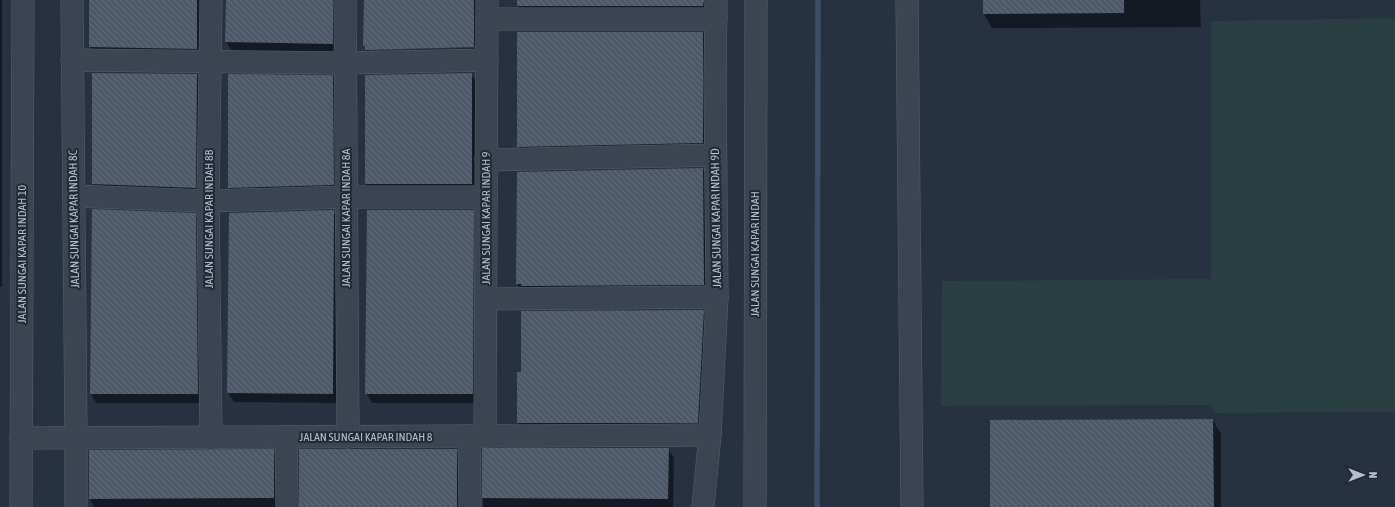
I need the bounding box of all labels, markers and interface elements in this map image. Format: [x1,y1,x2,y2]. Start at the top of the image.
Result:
street label: JALAN SUNGAI KAPAR INDAH 9D [708,148,724,288]
street label: JALAN SUNGAI KAPAR INDAH 8C [66,149,82,288]
street label: JALAN SUNGAI KAPAR INDAH 8B [202,149,216,288]
street label: JALAN SUNGAI KAPAR INDAH 8A [339,149,353,287]
street label: JALAN SUNGAI KAPAR INDAH 9 [479,151,493,284]
street label: JALAN SUNGAI KAPAR INDAH 10 [15,184,29,323]
street label: JALAN SUNGAI KAPAR INDAH [748,191,762,317]
street label: JALAN SUNGAI KAPAR INDAH 8 [300,430,433,444]
north arrow [1343,455,1383,495]
text: N [1367,472,1379,478]

